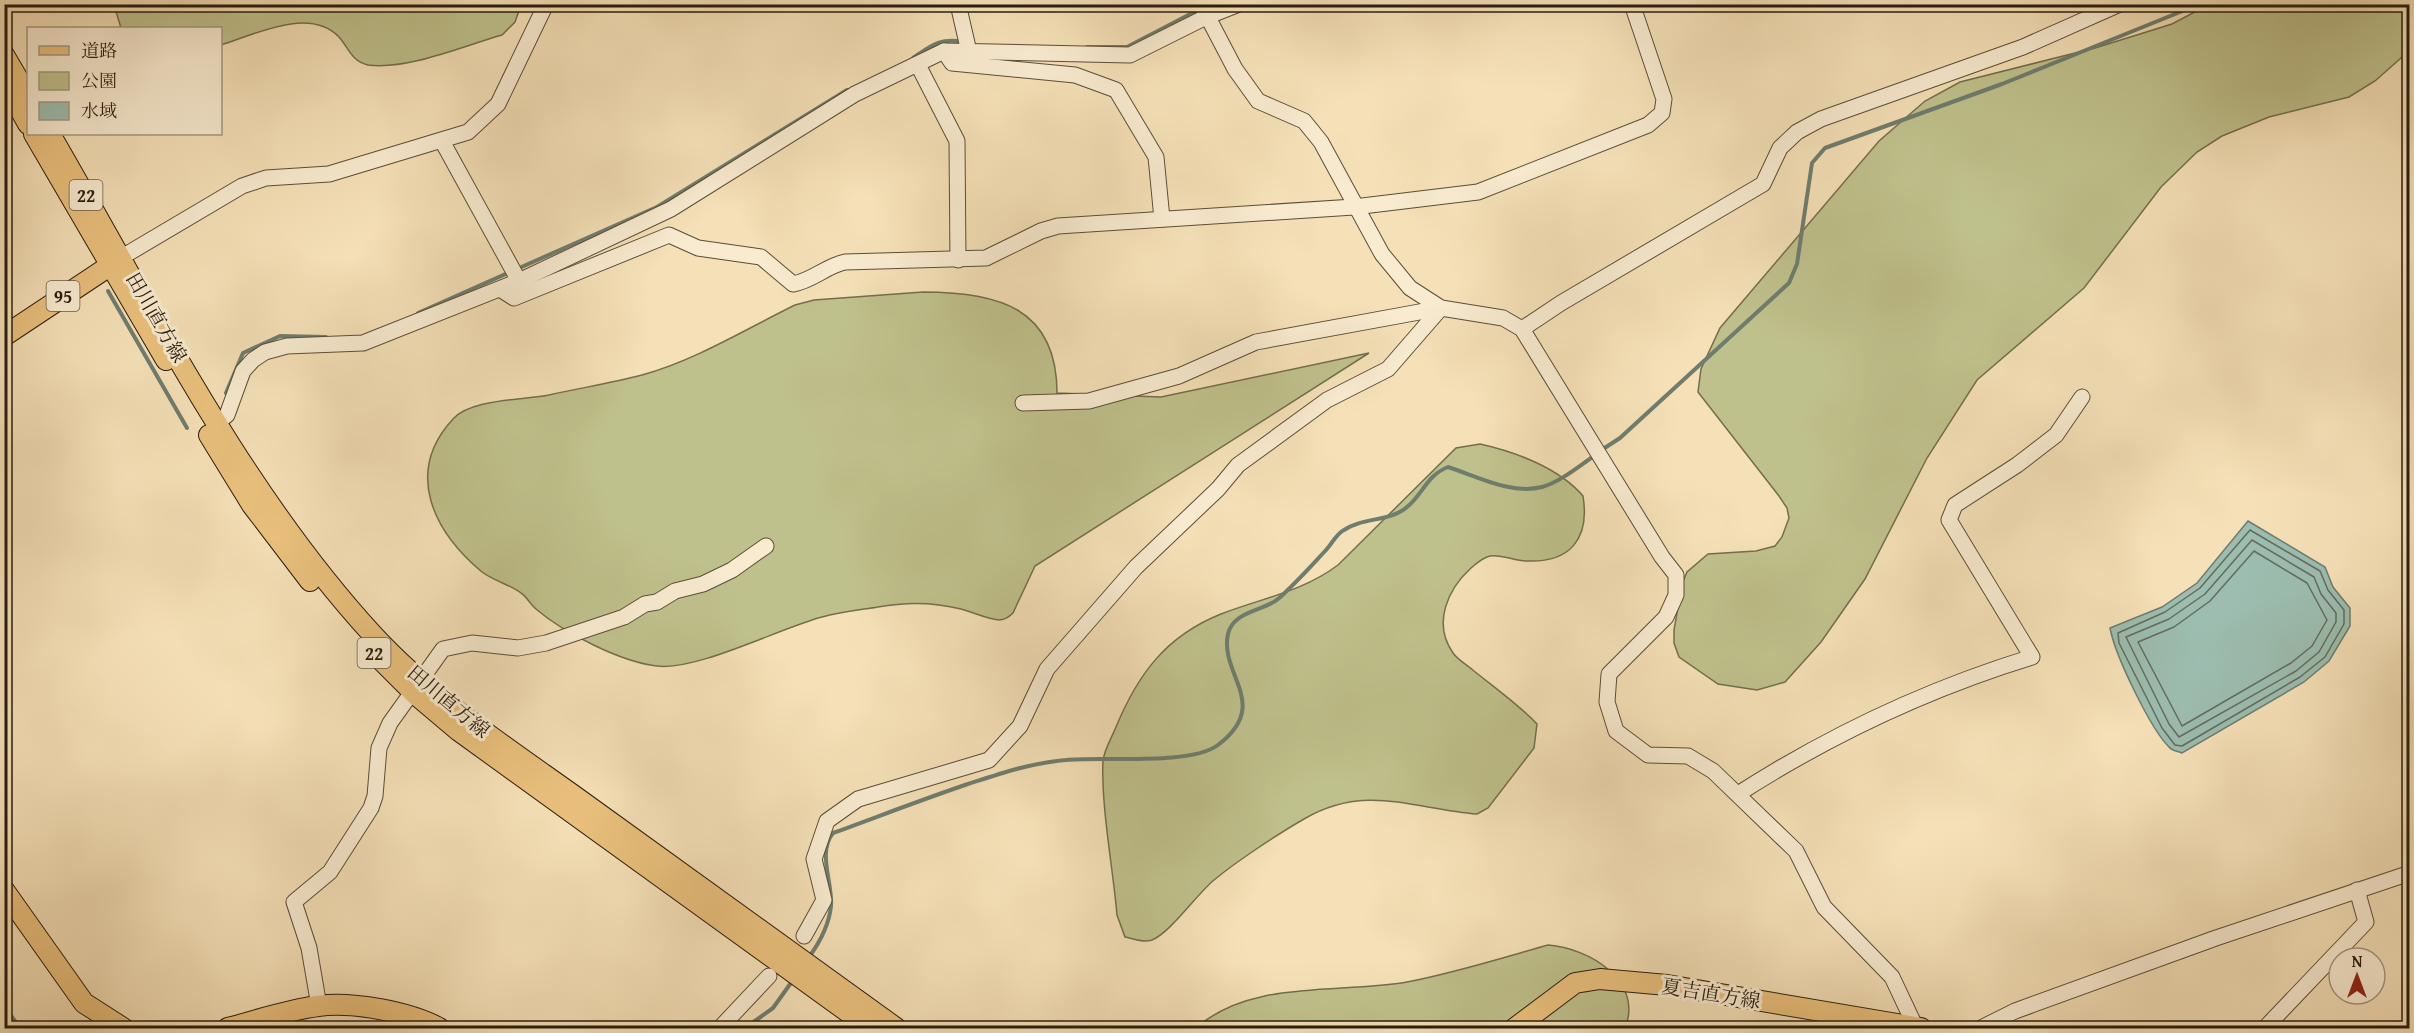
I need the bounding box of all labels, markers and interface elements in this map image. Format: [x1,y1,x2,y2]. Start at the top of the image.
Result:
legend [27,27,222,135]
text: 道路 [81,37,117,64]
text: 公園 [81,67,117,94]
text: 水域 [81,97,117,124]
road number: 22 [70,180,103,210]
street label: 田川直方線 [119,266,195,368]
road number: 95 [46,281,80,311]
road number: 22 [358,638,391,668]
street label: 田川直方線 [401,658,497,744]
north arrow [2327,946,2387,1006]
text: N [2352,949,2363,973]
street label: 夏吉直方線 [1659,971,1763,1015]

